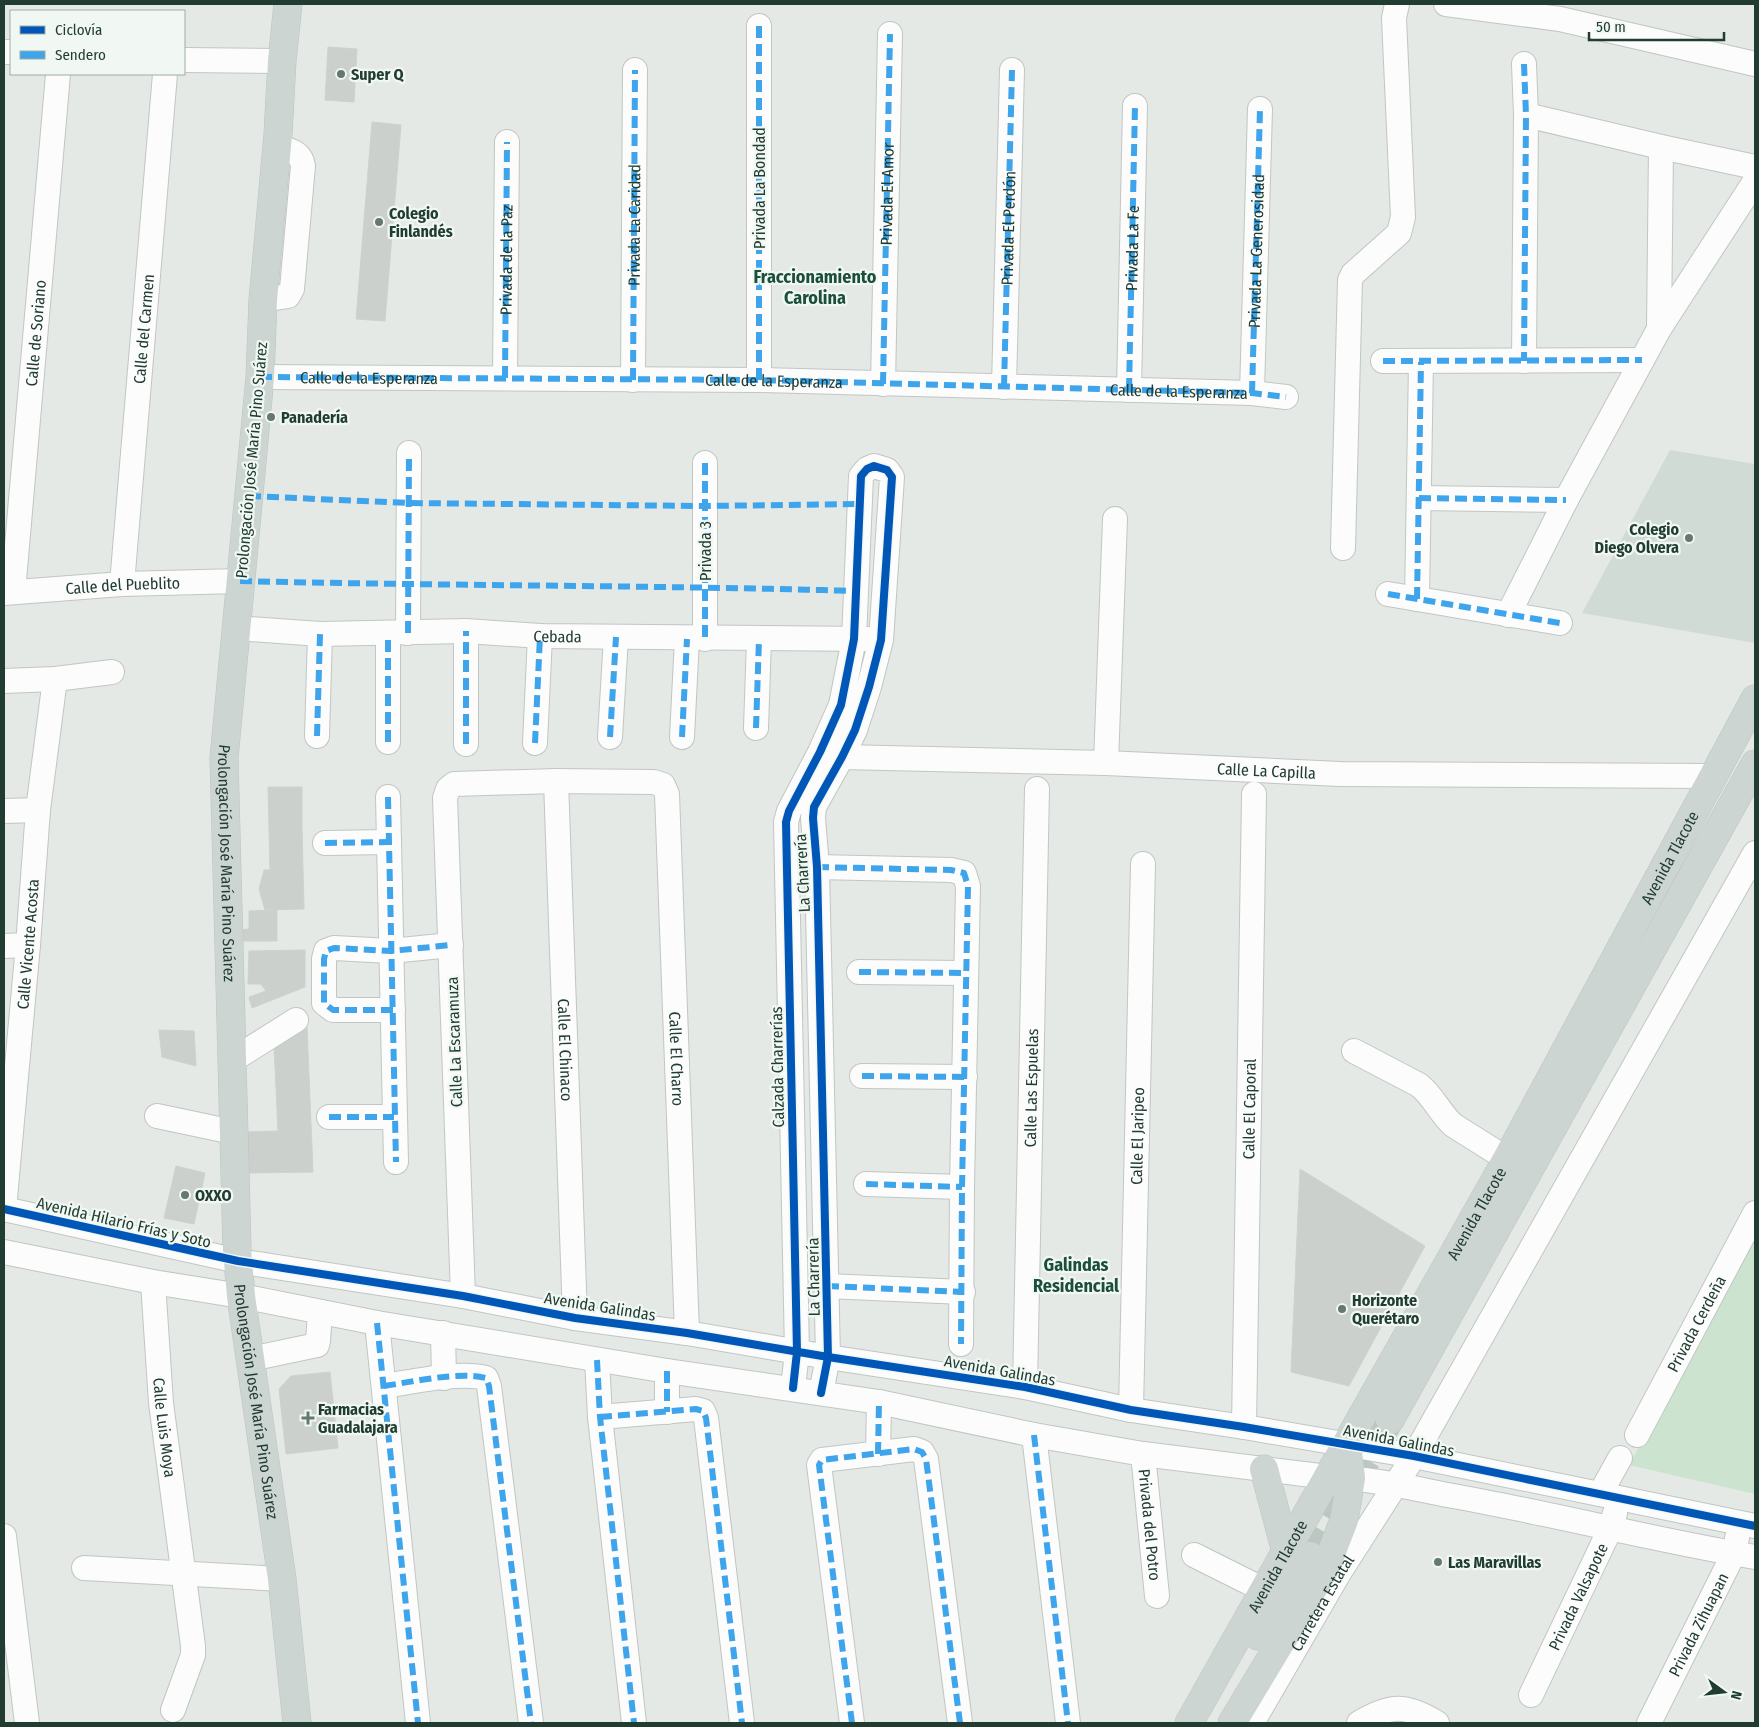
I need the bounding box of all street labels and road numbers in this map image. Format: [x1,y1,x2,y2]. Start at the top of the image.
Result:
street label: Privada La Bondad [750,127,769,249]
street label: Privada El Amor [877,142,898,246]
street label: Privada La Caridad [625,164,644,286]
street label: Privada El Perdón [998,171,1019,285]
street label: Privada La Generosidad [1245,174,1268,328]
street label: Privada de la Paz [497,205,516,315]
street label: Privada La Fe [1122,205,1143,291]
street label: Calle del Carmen [130,273,158,385]
street label: Calle de Soriano [22,279,50,387]
street label: Prolongación José María Pino Suárez [232,341,271,579]
street label: Calle de la Esperanza [300,368,438,388]
street label: Calle de la Esperanza [705,371,843,392]
street label: Calle de la Esperanza [1110,380,1248,403]
street label: Privada 3 [696,521,715,581]
street label: Calle del Pueblito [65,574,180,598]
street label: Cebada [533,627,582,646]
street label: Prolongación José María Pino Suárez [214,744,239,982]
street label: Calle La Capilla [1217,759,1316,783]
street label: Avenida Tlacote [1637,808,1703,908]
street label: La Charrería [791,833,814,913]
street label: Calle Vicente Acosta [13,878,43,1010]
street label: Calle La Escaramuza [443,976,466,1108]
street label: Calle El Chinaco [554,998,576,1102]
street label: Calzada Charrerías [767,1006,788,1128]
street label: Calle El Charro [665,1011,688,1106]
street label: Calle Las Espuelas [1021,1028,1042,1148]
street label: Calle El Caporal [1239,1058,1260,1160]
street label: Calle El Jaripeo [1127,1087,1148,1185]
street label: Avenida Tlacote [1443,1164,1510,1263]
street label: Avenida Hilario Frías y Soto [35,1193,213,1252]
street label: La Charrería [803,1237,824,1317]
street label: Privada Cerdeña [1663,1272,1730,1375]
street label: Prolongación José María Pino Suárez [230,1283,282,1521]
street label: Avenida Galindas [543,1288,657,1325]
street label: Avenida Galindas [943,1351,1057,1390]
street label: Calle Luis Moya [149,1377,180,1479]
street label: Avenida Galindas [1342,1420,1456,1461]
street label: Privada del Potro [1135,1468,1164,1581]
street label: Avenida Tlacote [1244,1517,1312,1616]
street label: Privada Valsapote [1545,1540,1612,1653]
street label: Carretera Estatal [1287,1551,1358,1655]
street label: Privada Zihuapan [1665,1570,1733,1680]

